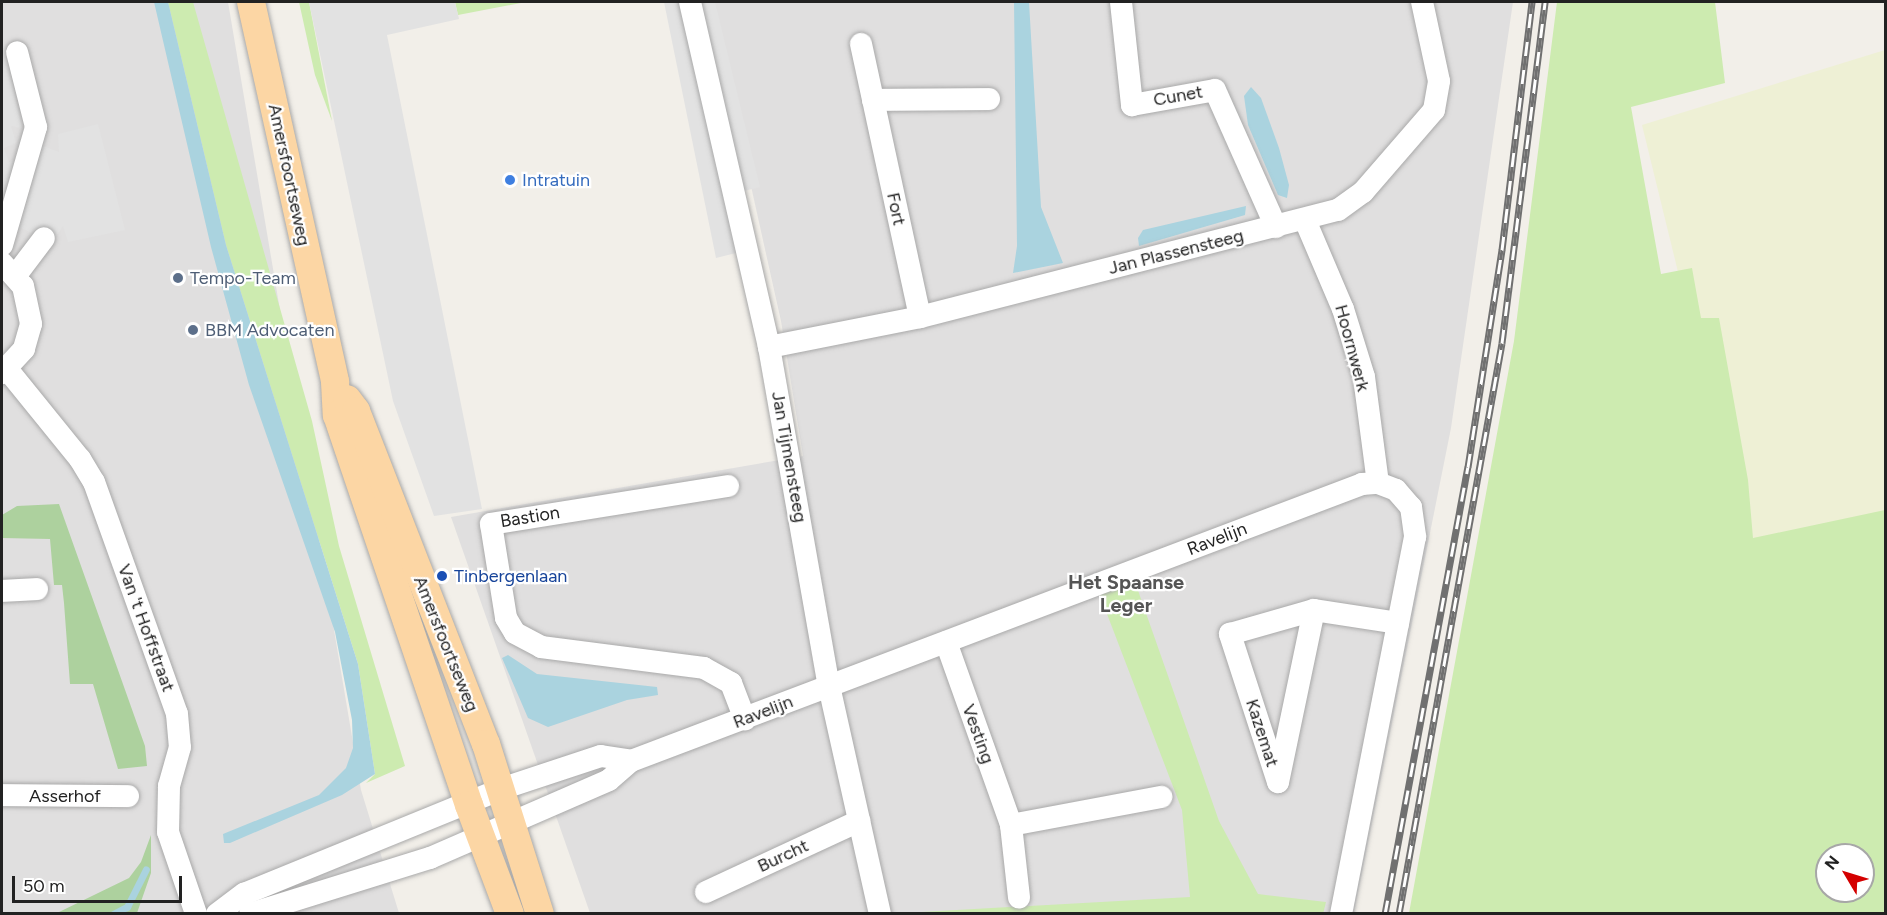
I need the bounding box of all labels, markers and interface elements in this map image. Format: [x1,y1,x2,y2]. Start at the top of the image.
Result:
street label: Cunet [1152,81,1204,111]
street label: Amersfoortseweg [263,102,315,248]
place label: Intratuin [522,169,590,191]
marker: Intratuin [503,173,517,187]
street label: Fort [882,191,910,227]
street label: Jan Plassensteeg [1106,225,1246,279]
place label: Tempo-Team [190,267,296,289]
marker: Tempo-Team [171,271,185,285]
street label: Hoornwerk [1330,302,1374,394]
place label: BBM Advocaten [205,319,334,341]
marker: BBM Advocaten [186,323,200,337]
street label: Jan Tijmensteeg [767,390,811,524]
street label: Bastion [499,502,561,532]
street label: Ravelijn [1184,518,1250,560]
street label: Van 't Hoffstraat [113,561,179,695]
place label: Tinbergenlaan [454,565,567,587]
marker: Tinbergenlaan [435,569,449,583]
district label: Het Spaanse Leger [1068,571,1184,618]
street label: Amersfoortseweg [409,573,483,715]
street label: Ravelijn [730,691,796,733]
street label: Kazemat [1241,696,1283,770]
street label: Vesting [957,701,999,767]
street label: Asserhof [29,785,101,807]
street label: Burcht [754,835,812,877]
north arrow [1815,843,1875,903]
text: N [1821,852,1843,874]
scale bar [15,864,184,902]
text: 50 m [23,875,65,897]

